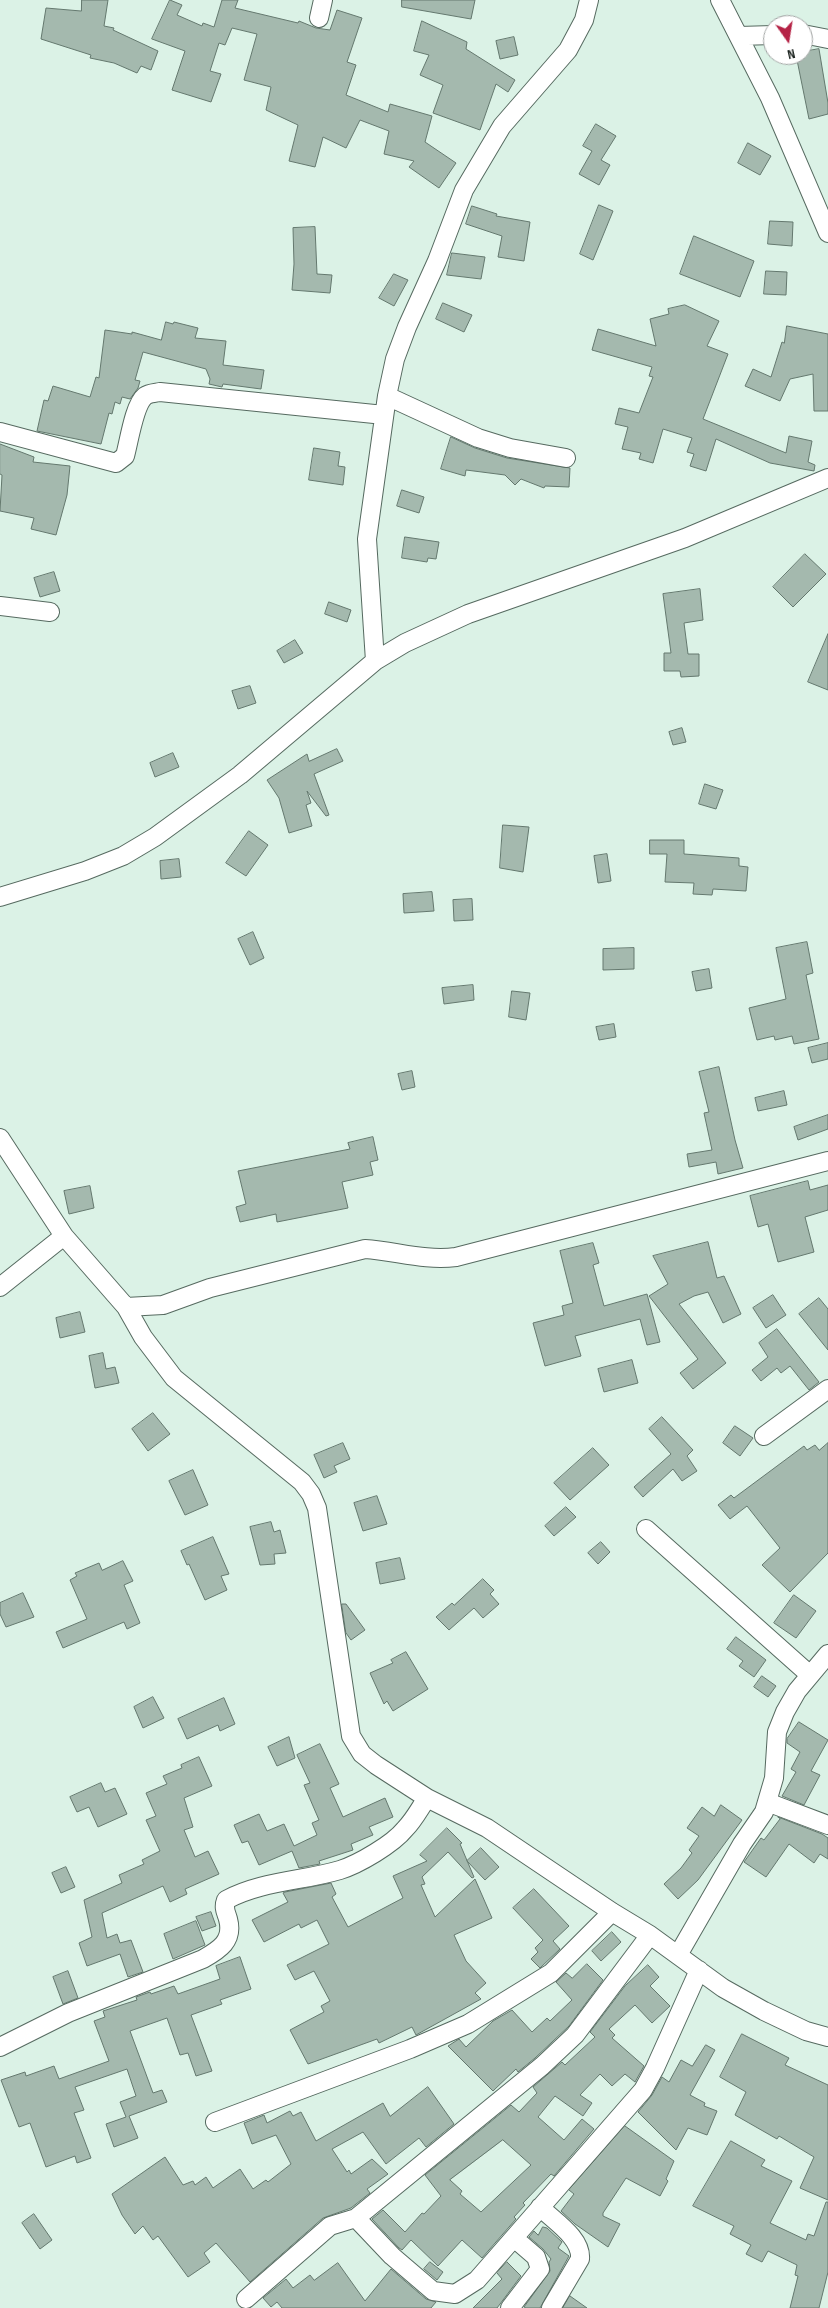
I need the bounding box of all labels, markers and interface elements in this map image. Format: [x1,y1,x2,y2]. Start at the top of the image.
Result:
north arrow [763,15,813,65]
text: N [786,45,797,63]

